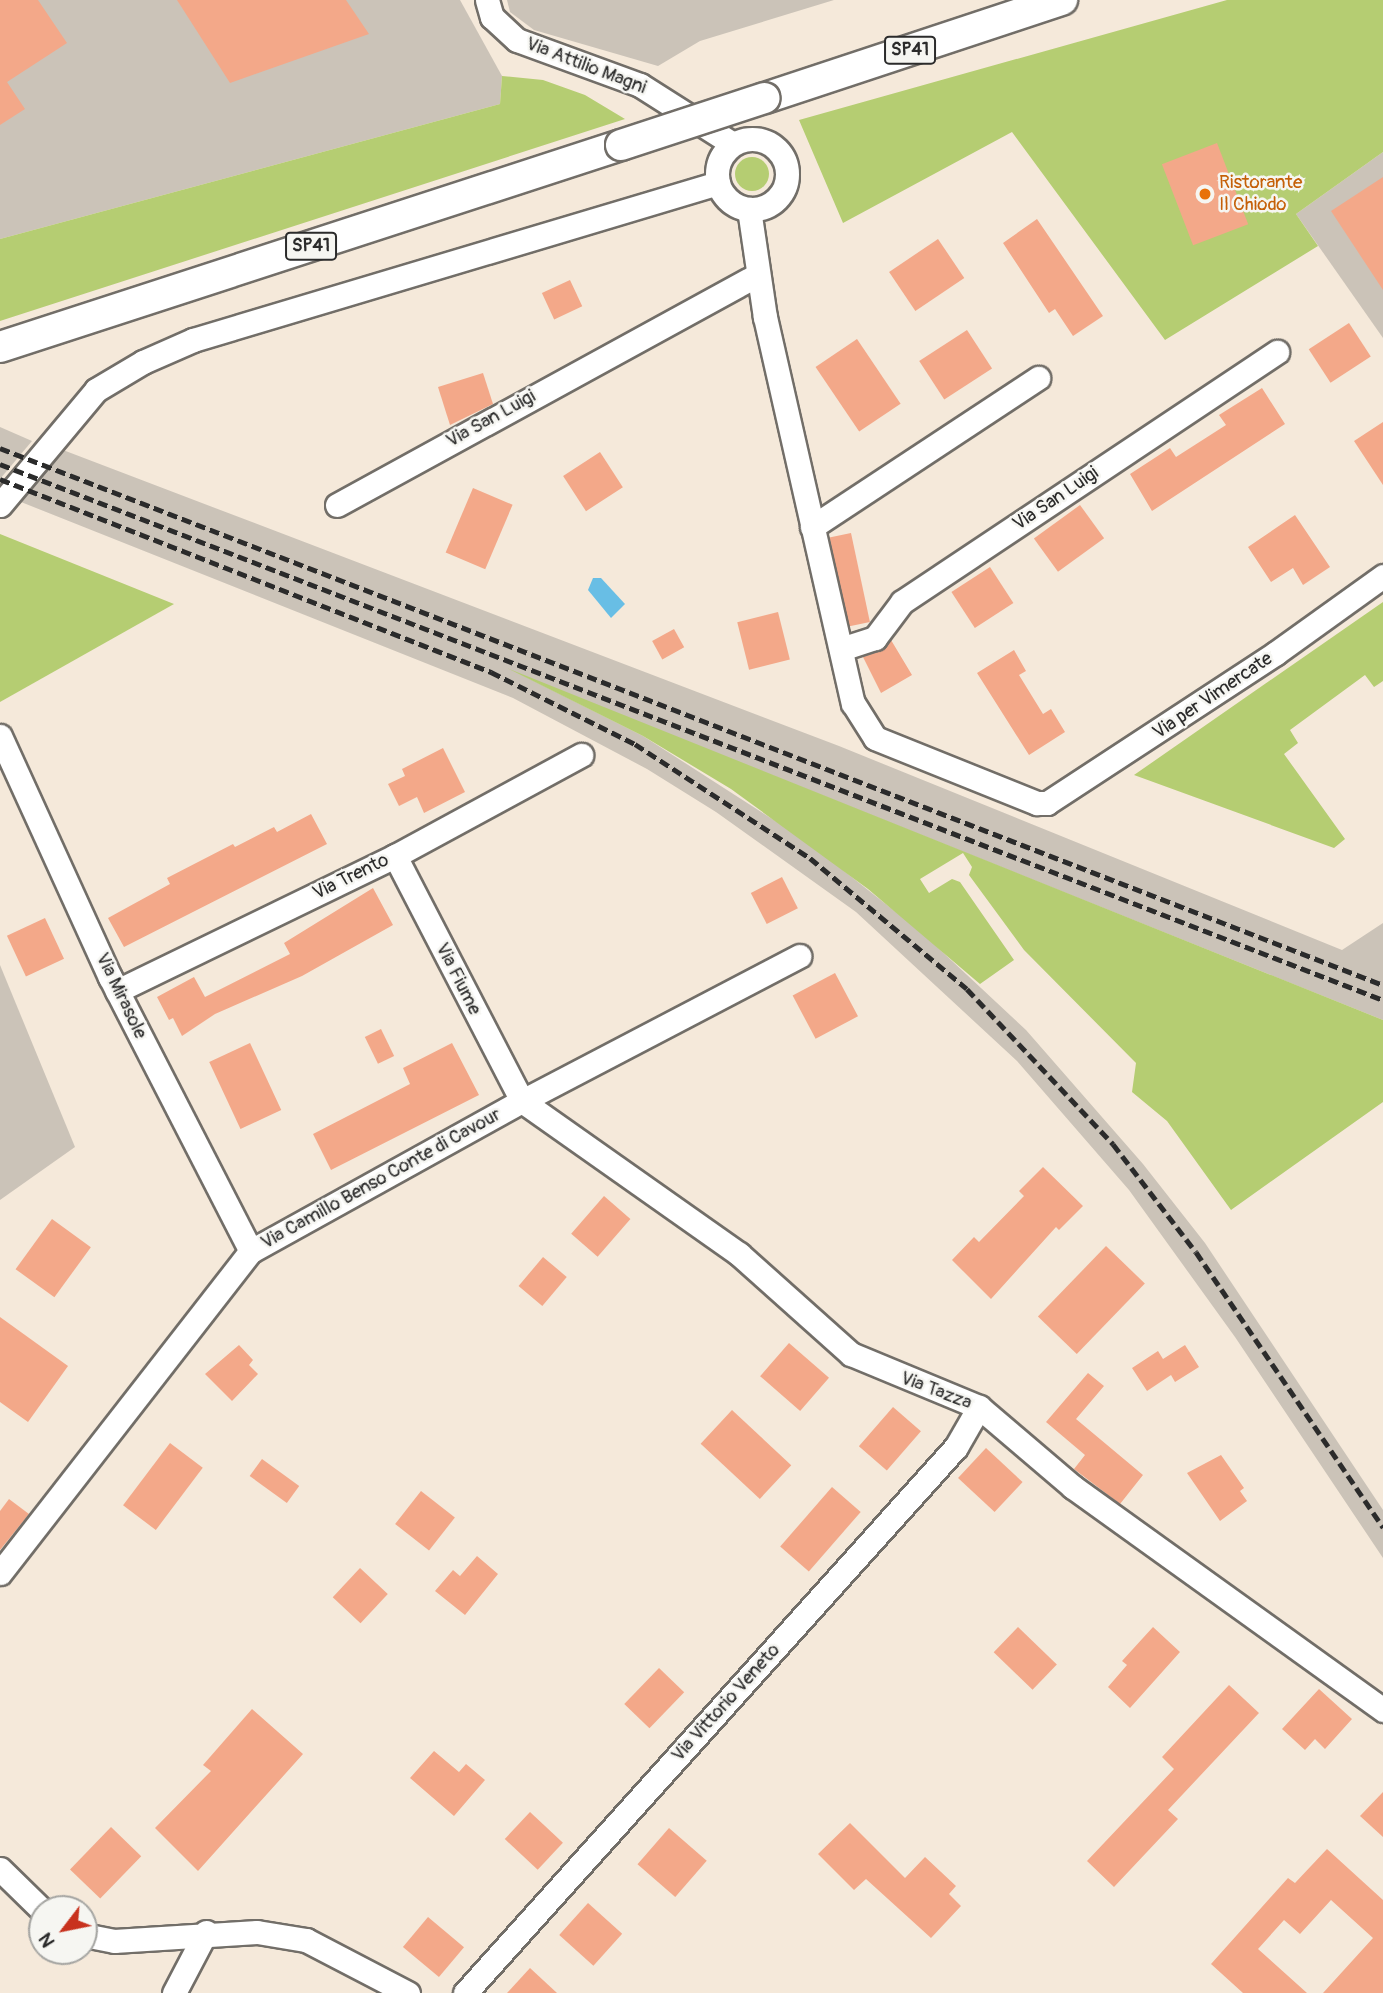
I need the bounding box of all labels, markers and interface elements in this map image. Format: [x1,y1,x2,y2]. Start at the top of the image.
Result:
street label: Via Attilio Magni [523,33,649,99]
road number: SP41 [884,36,936,64]
place label: Ristorante Il Chiodo [1219,172,1302,216]
marker: Ristorante Il Chiodo [1197,186,1213,202]
road number: SP41 [285,232,337,260]
street label: Via San Luigi [442,385,540,453]
street label: Via San Luigi [1009,462,1103,536]
street label: Via per Vimercate [1149,648,1277,744]
street label: Via Trento [309,849,393,905]
street label: Via Fiume [430,939,486,1019]
street label: Via Mirasole [90,949,152,1043]
street label: Via Camillo Benso Conte di Cavour [257,1103,505,1255]
street label: Via Tazza [897,1367,975,1415]
street label: Via Vittorio Veneto [667,1639,785,1767]
north arrow [28,1895,98,1965]
text: N [33,1928,60,1952]

